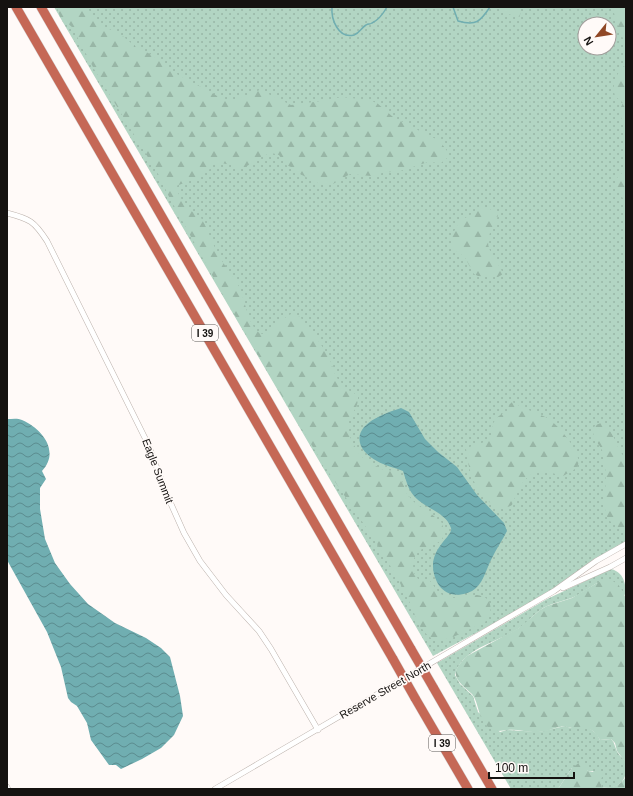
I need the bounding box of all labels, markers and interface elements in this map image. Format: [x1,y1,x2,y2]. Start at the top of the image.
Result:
north arrow [577,16,617,56]
text: N [581,35,596,47]
road number: I 39 [192,325,218,341]
street label: Eagle Summit [140,437,176,505]
street label: Reserve Street North [337,659,433,721]
road number: I 39 [429,735,455,751]
scale bar [489,754,574,780]
text: 100 m [495,761,528,775]

